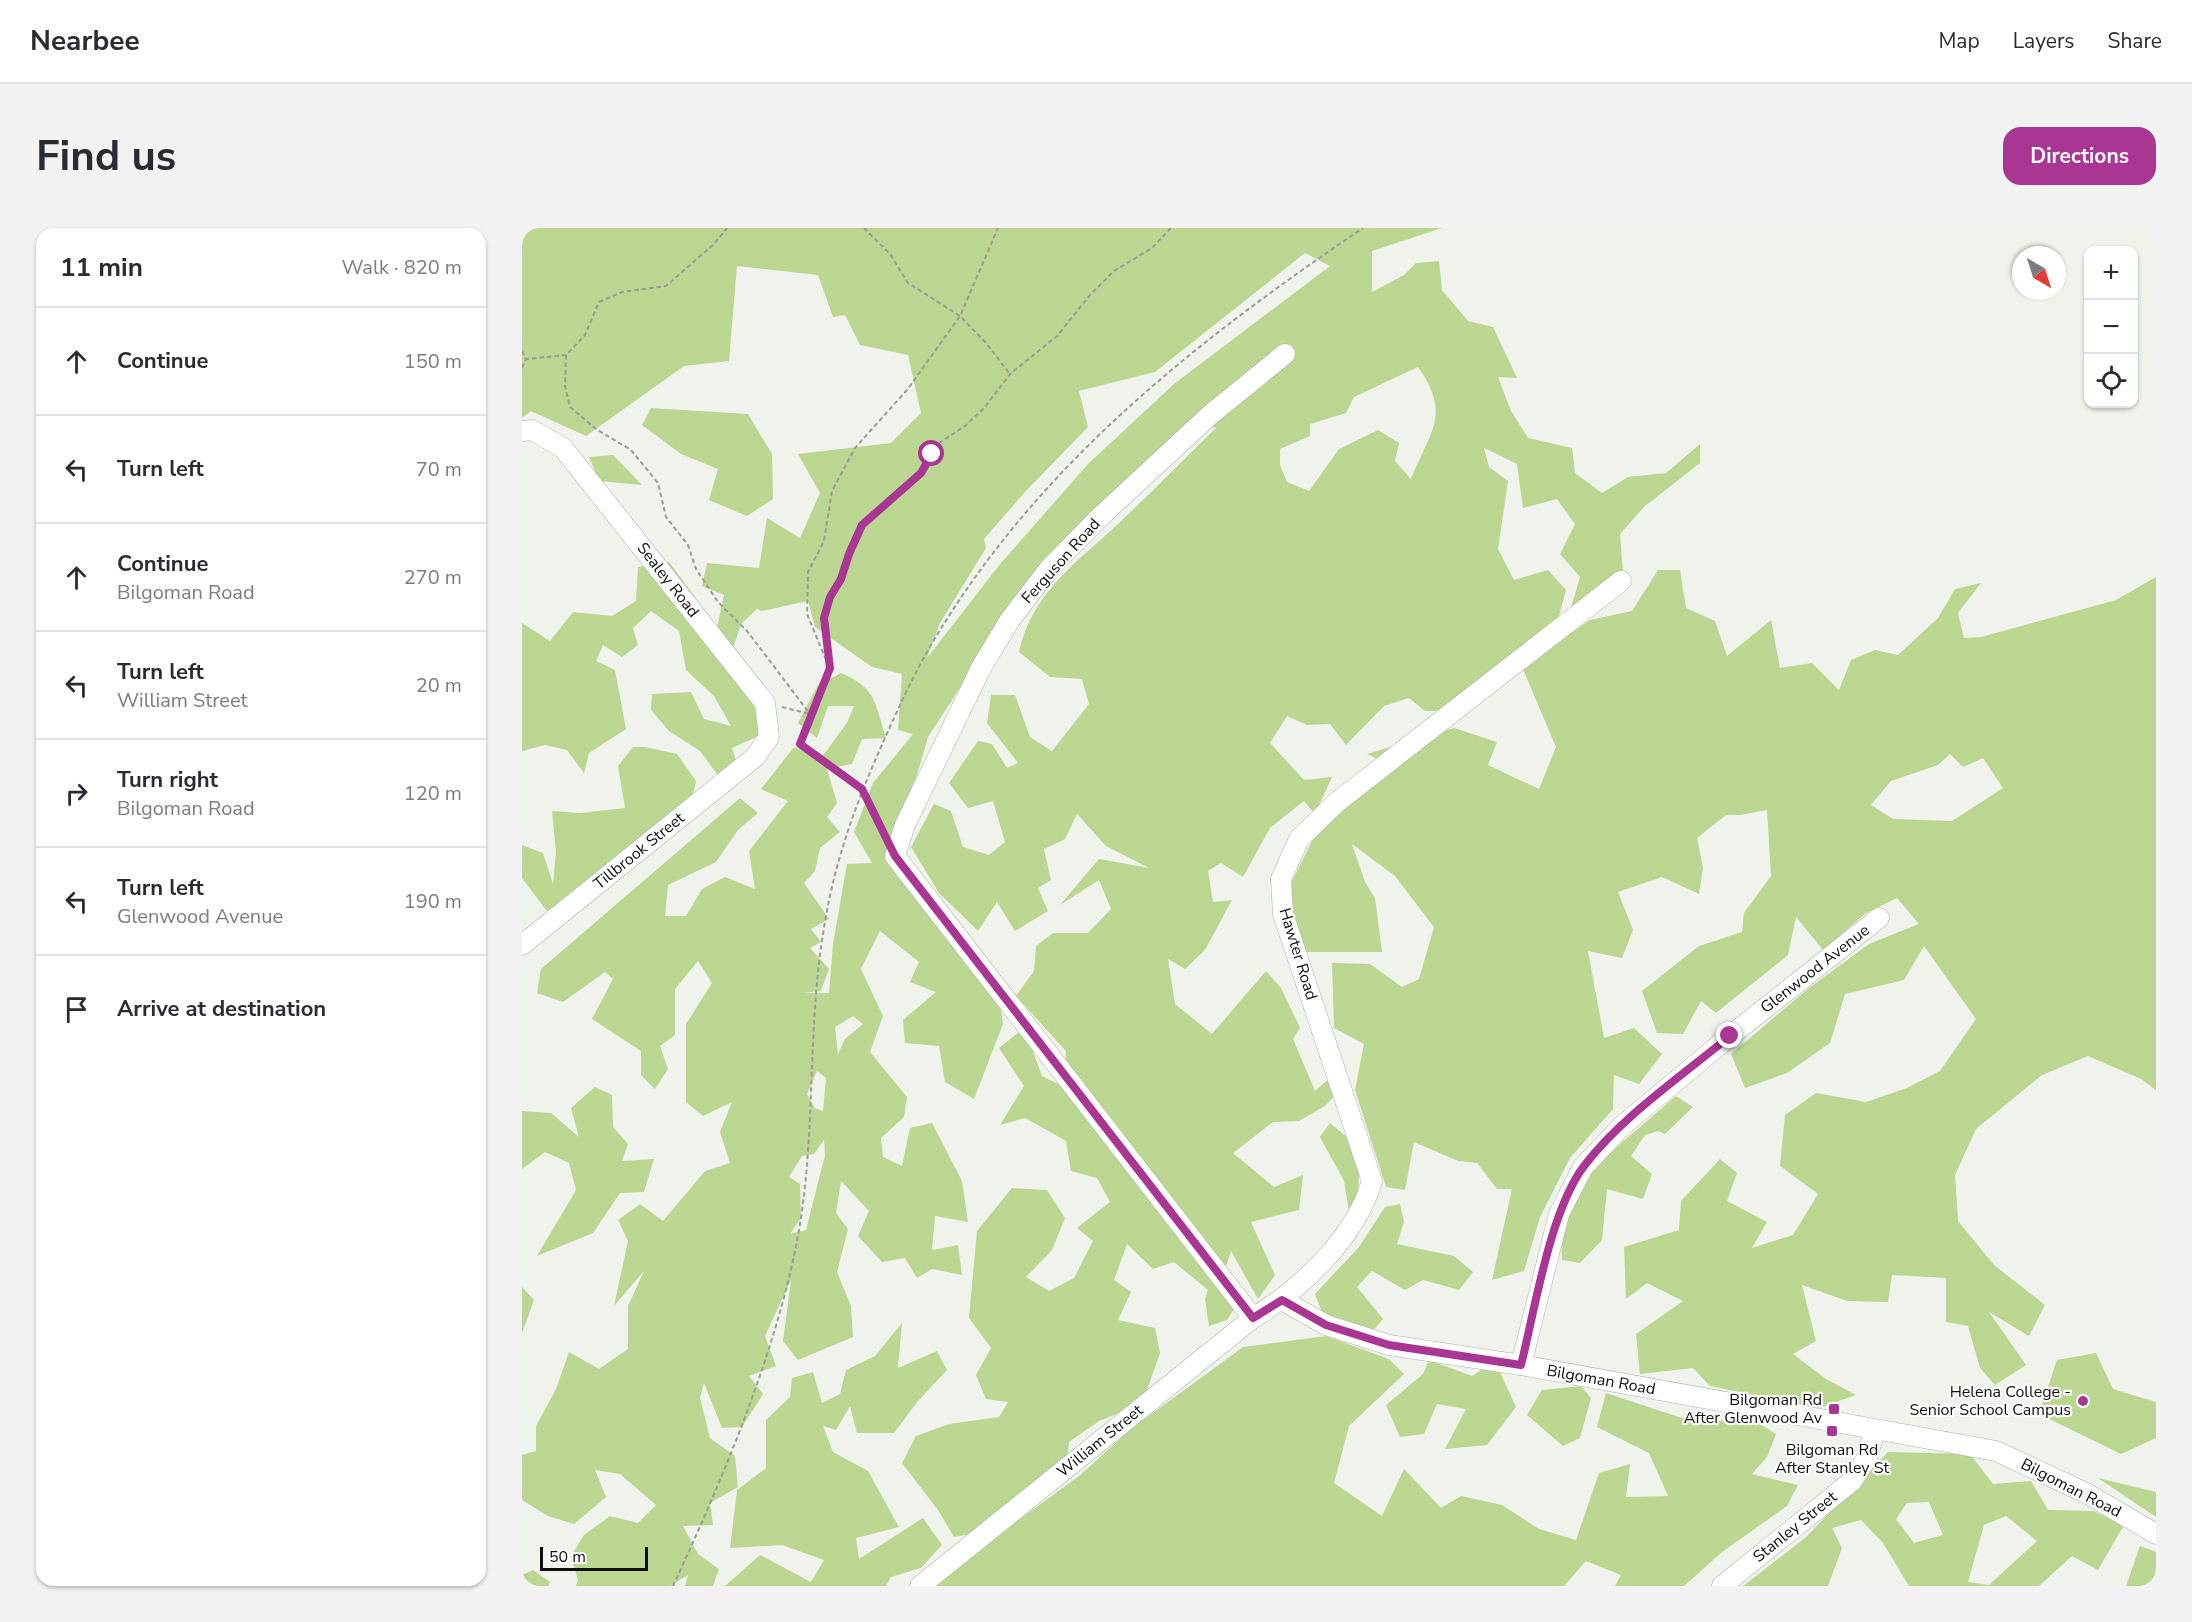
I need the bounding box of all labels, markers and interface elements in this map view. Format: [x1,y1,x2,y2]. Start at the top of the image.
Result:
text: Nearbee [30,22,140,60]
text: Map [1938,27,1980,55]
text: Layers [2013,27,2074,55]
text: Share [2107,27,2162,55]
button: Directions [2003,127,2156,185]
text: Find us [36,128,176,185]
north arrow [2012,246,2066,300]
map controls [2084,246,2138,408]
button: + [2084,246,2138,300]
text: 11 min [60,250,143,285]
text: Walk · 820 m [342,254,462,281]
button: − [2084,300,2138,354]
icon: ahead [60,345,93,378]
text: Continue [117,346,208,376]
text: 150 m [404,348,462,375]
button: locate [2084,354,2138,408]
route start [918,440,944,466]
icon: left [60,453,93,486]
text: Turn left [117,454,204,484]
text: 70 m [416,456,462,483]
street label: Ferguson Road [1017,514,1105,608]
street label: Sealey Road [632,538,704,622]
text: Continue [117,549,208,579]
icon: ahead [60,561,93,594]
text: 270 m [404,564,462,591]
text: Bilgoman Road [117,579,255,606]
text: Turn left [117,657,204,687]
icon: left [60,669,93,702]
text: 20 m [416,672,462,699]
text: William Street [117,687,248,714]
text: Turn right [117,765,218,795]
icon: right [60,777,93,810]
text: 120 m [404,780,462,807]
text: Bilgoman Road [117,795,255,822]
street label: Tillbrook Street [589,807,689,895]
text: Turn left [117,873,204,903]
icon: left [60,885,93,918]
text: 190 m [404,888,462,915]
text: Glenwood Avenue [117,903,283,930]
street label: Hawter Road [1274,905,1322,1003]
street label: Glenwood Avenue [1756,919,1874,1019]
icon: arrive [60,993,93,1026]
text: Arrive at destination [117,994,326,1024]
route end [1716,1022,1742,1048]
street label: Bilgoman Road [1545,1360,1657,1400]
place label: Helena College - Senior School Campus [1909,1381,2071,1421]
place label: Bilgoman Rd After Glenwood Av [1684,1389,1823,1429]
marker: Helena College - Senior School Campus [2076,1394,2090,1408]
street label: William Street [1052,1399,1148,1482]
marker: Bilgoman Rd After Glenwood Av [1827,1402,1841,1416]
marker: Bilgoman Rd After Stanley St [1825,1424,1839,1438]
place label: Bilgoman Rd After Stanley St [1775,1439,1889,1479]
street label: Bilgoman Road [2017,1453,2125,1523]
street label: Stanley Street [1748,1486,1842,1568]
scale bar [540,1544,648,1572]
text: 50 m [549,1546,586,1568]

